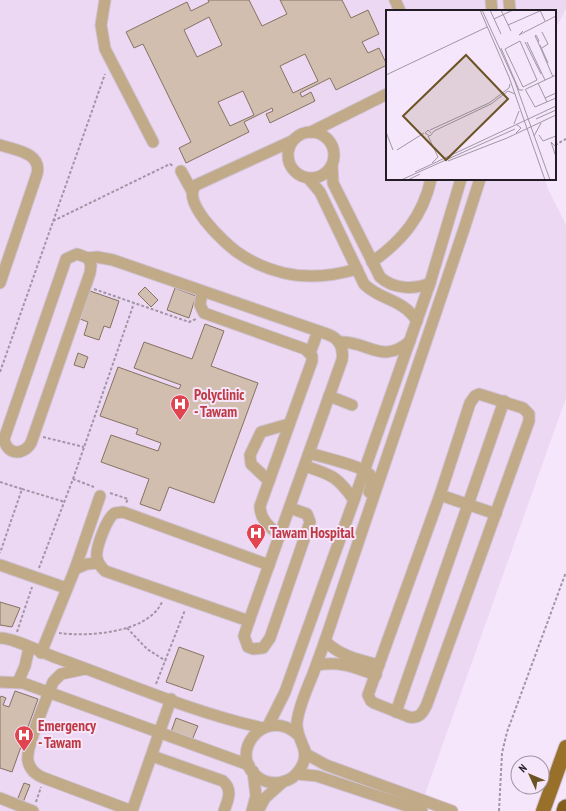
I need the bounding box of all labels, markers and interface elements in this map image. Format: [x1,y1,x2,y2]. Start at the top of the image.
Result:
inset map [386,10,556,180]
place label: Polyclinic - Tawam [194,385,245,421]
hospital icon: Polyclinic - Tawam [169,393,191,421]
hospital icon: Tawam Hospital [245,522,267,550]
place label: Tawam Hospital [270,523,355,542]
place label: Emergency - Tawam [38,716,97,752]
hospital icon: Emergency - Tawam [13,724,35,752]
north arrow [510,755,550,795]
text: N [516,761,530,775]

